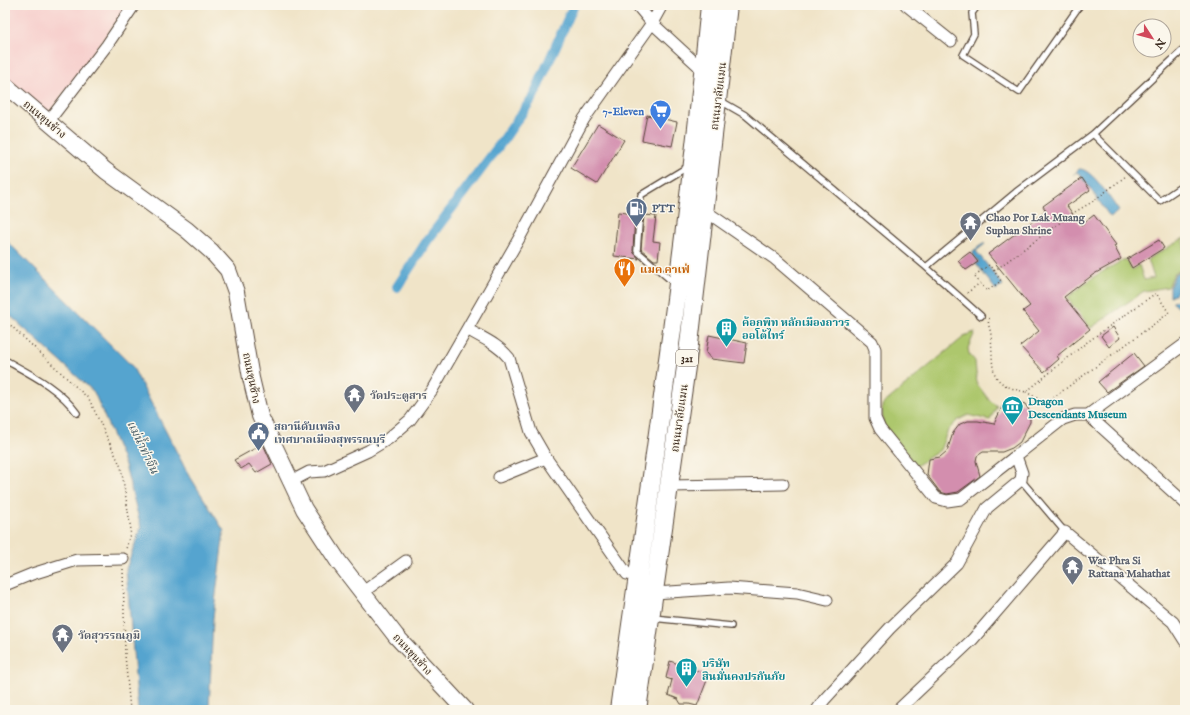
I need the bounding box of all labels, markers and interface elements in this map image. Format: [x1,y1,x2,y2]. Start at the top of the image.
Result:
north arrow [1132,18,1172,58]
text: N [1151,35,1168,52]
street label: ถนนมาลัยแมน [708,61,730,131]
street label: ถนนขุนช้าง [20,98,69,142]
supermarket icon: 7-Eleven [647,98,673,131]
place label: 7-Eleven [602,105,644,119]
fuel station icon: PTT [623,195,649,228]
place label: PTT [652,202,676,216]
temple icon: Chao Por Lak Muang Suphan Shrine [957,210,983,243]
place label: Chao Por Lak Muang Suphan Shrine [986,211,1086,238]
restaurant icon: แมค คาเฟ่ [612,256,638,289]
place label: แมค คาเฟ่ [640,263,690,277]
building icon: ค้อกพิท หลักเมืองถาวร ออโต้ไทร์ [713,315,739,348]
place label: ค้อกพิท หลักเมืองถาวร ออโต้ไทร์ [742,316,850,343]
road number: 321 [676,350,698,366]
street label: ถนนขุนช้าง [239,351,263,405]
temple icon: วัดประตูสาร [341,382,367,415]
street label: ถนนมาลัยแมน [668,383,692,453]
place label: วัดประตูสาร [370,389,428,403]
museum icon: Dragon Descendants Museum [1000,394,1026,427]
place label: Dragon Descendants Museum [1028,395,1127,422]
water label: แม่น้ำท่าจีน [123,417,164,476]
public building icon: สถานีดับเพลิง เทศบาลเมืองสุพรรณบุรี [246,419,272,452]
place label: สถานีดับเพลิง เทศบาลเมืองสุพรรณบุรี [274,420,386,447]
temple icon: Wat Phra Si Rattana Mahathat [1060,553,1086,586]
place label: Wat Phra Si Rattana Mahathat [1087,554,1170,581]
temple icon: วัดสุวรรณภูมิ [49,622,75,655]
place label: วัดสุวรรณภูมิ [78,629,140,643]
street label: ถนนขุนช้าง [389,631,435,678]
building icon: บริษัท สินมั่นคงปรกันภัย [674,656,700,689]
place label: บริษัท สินมั่นคงปรกันภัย [702,657,785,684]

